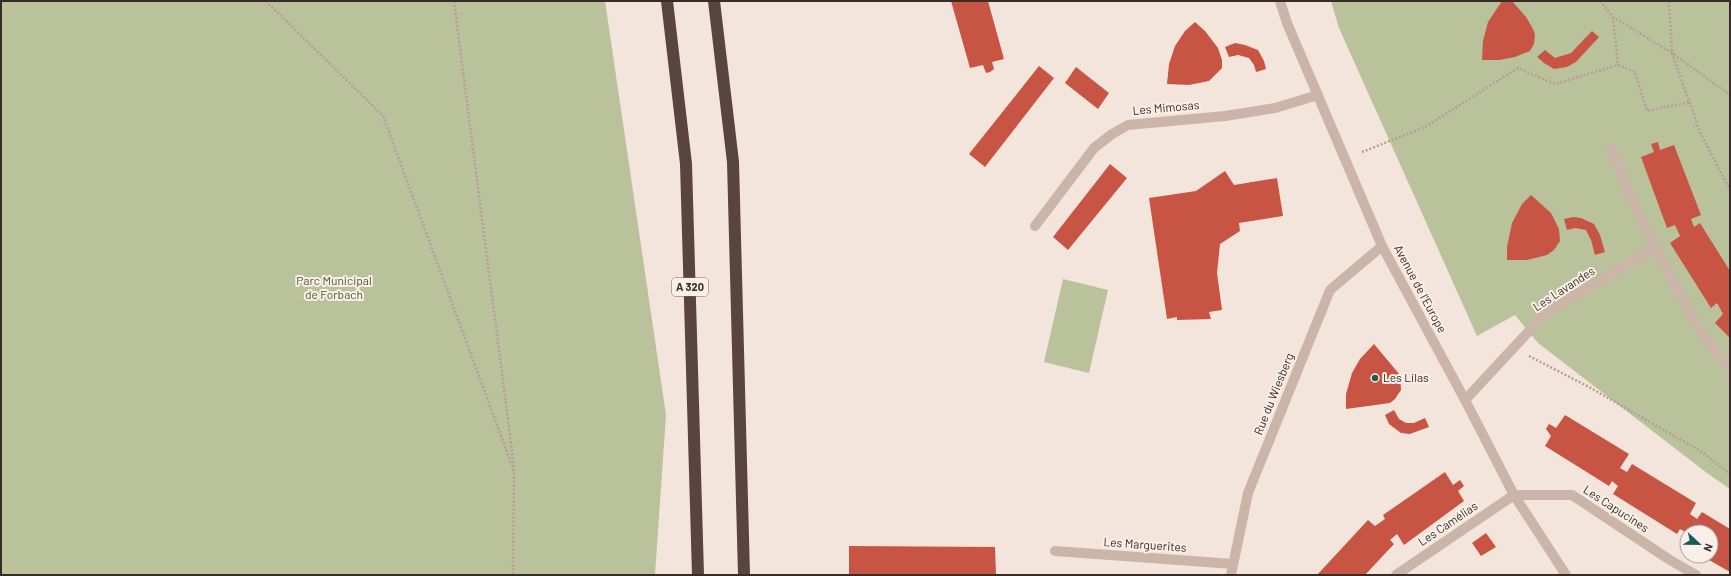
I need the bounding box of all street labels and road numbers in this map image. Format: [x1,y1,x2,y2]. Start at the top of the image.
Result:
street label: Les Mimosas [1132,97,1200,117]
street label: Avenue de l'Europe [1392,242,1450,335]
street label: Les Lavandes [1530,263,1597,313]
road number: A 320 [672,278,708,296]
street label: Rue du Wiesberg [1250,351,1296,437]
street label: Les Capucines [1581,482,1652,535]
street label: Les Camélias [1415,498,1480,548]
street label: Les Marguerites [1103,534,1187,554]

